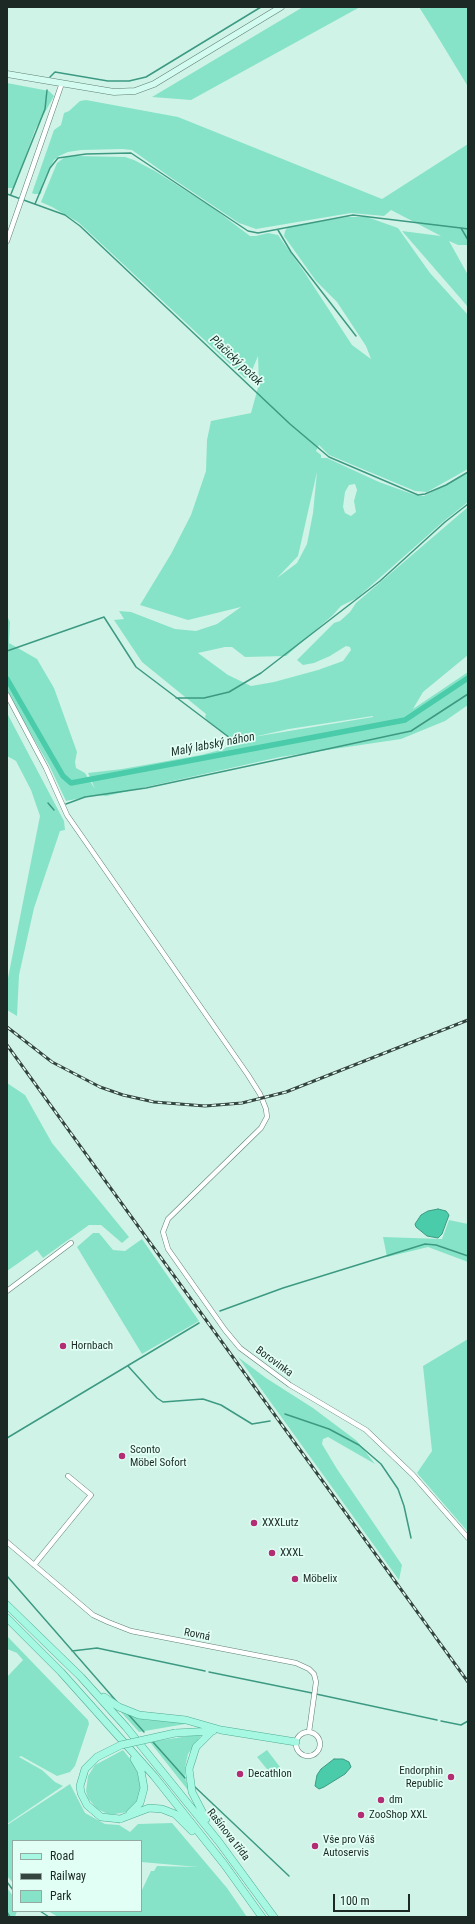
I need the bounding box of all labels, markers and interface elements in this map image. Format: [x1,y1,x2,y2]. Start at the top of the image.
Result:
water label: Plačický potok [207,333,265,389]
water label: Malý labský náhon [170,730,256,760]
place label: Hornbach [71,1339,113,1353]
marker: Hornbach [58,1341,68,1351]
street label: Borovinka [253,1344,295,1380]
place label: Sconto Möbel Sofort [130,1443,187,1469]
marker: Sconto Möbel Sofort [117,1451,127,1461]
place label: XXXLutz [262,1516,299,1530]
marker: XXXLutz [249,1518,259,1528]
place label: XXXL [280,1546,303,1560]
marker: XXXL [267,1548,277,1558]
place label: Möbelix [303,1572,337,1586]
marker: Möbelix [290,1574,300,1584]
street label: Rovná [183,1626,211,1644]
place label: Endorphin Republic [399,1764,443,1790]
place label: Decathlon [248,1767,292,1781]
marker: Decathlon [235,1769,245,1779]
marker: Endorphin Republic [446,1772,456,1782]
place label: dm [389,1793,403,1807]
marker: dm [376,1795,386,1805]
street label: Rašínova třída [204,1807,252,1863]
place label: ZooShop XXL [369,1808,428,1822]
marker: ZooShop XXL [356,1810,366,1820]
place label: Vše pro Váš Autoservis [323,1833,375,1859]
legend [12,1840,142,1912]
marker: Vše pro Váš Autoservis [310,1841,320,1851]
text: Road [50,1849,74,1863]
text: Railway [50,1869,86,1883]
scale bar [335,1886,412,1912]
text: Park [50,1889,71,1903]
text: 100 m [340,1894,370,1908]

